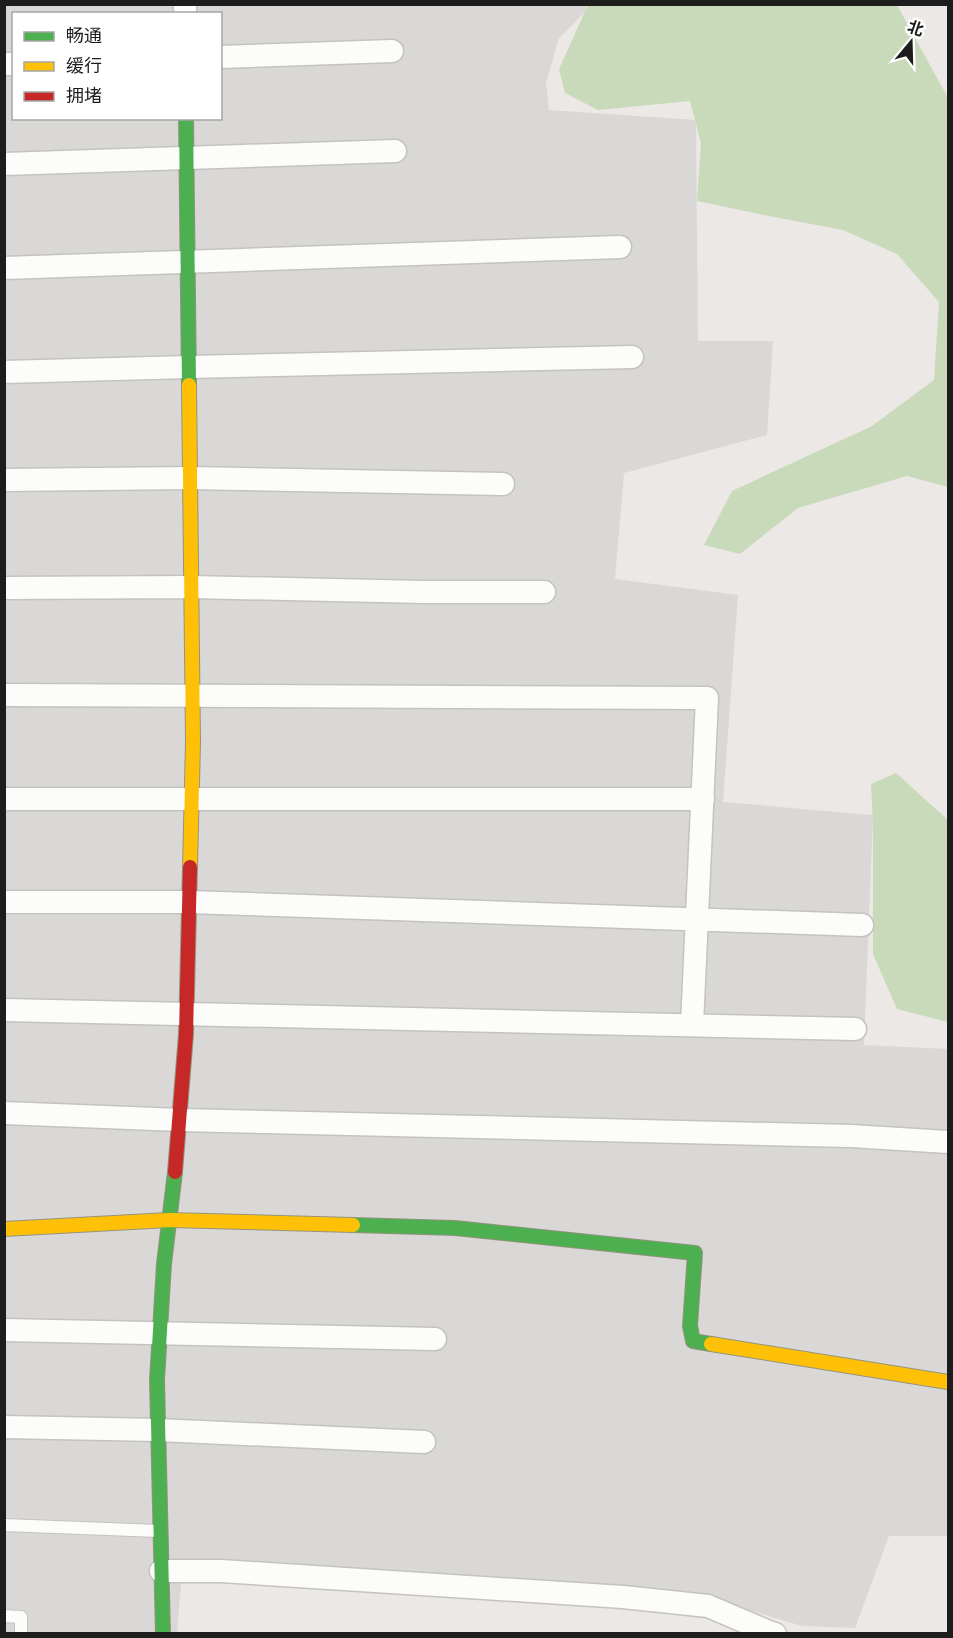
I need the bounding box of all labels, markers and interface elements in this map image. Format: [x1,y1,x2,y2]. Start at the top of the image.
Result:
legend [12,12,222,120]
north arrow [881,12,941,72]
text: 北 [905,17,926,40]
text: 畅通 [66,25,102,46]
text: 缓行 [66,55,102,76]
text: 拥堵 [66,85,102,106]

